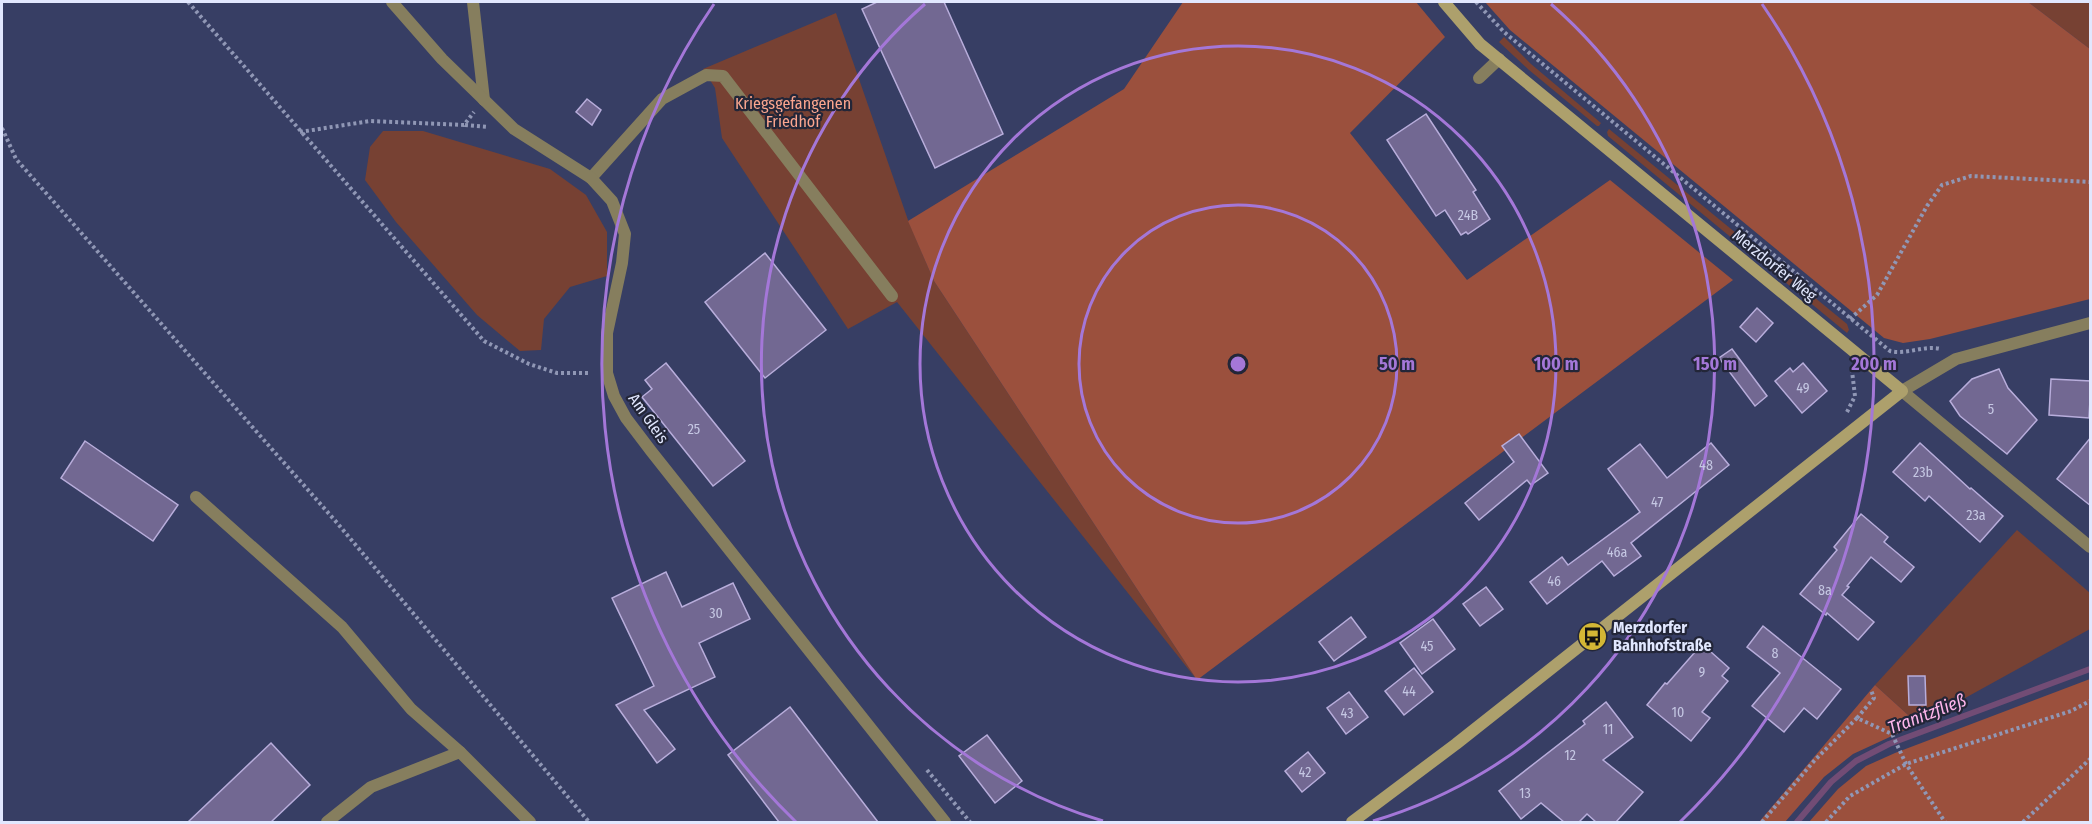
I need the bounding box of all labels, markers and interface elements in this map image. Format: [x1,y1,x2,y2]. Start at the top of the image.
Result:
park label: Kriegsgefangenen Friedhof [735,94,851,131]
house number: 24B [1458,207,1479,224]
street label: Merzdorfer Weg [1729,226,1821,305]
text: 50 m [1379,353,1415,375]
text: 100 m [1534,353,1578,375]
text: 150 m [1693,353,1737,375]
text: 200 m [1850,353,1897,375]
centre of rings [1228,354,1248,374]
house number: 49 [1796,380,1810,397]
street label: Am Gleis [625,390,673,447]
house number: 5 [1988,401,1994,418]
house number: 25 [688,421,700,438]
house number: 48 [1699,457,1713,474]
house number: 23b [1913,464,1933,481]
house number: 47 [1651,494,1663,511]
house number: 23a [1966,507,1986,524]
house number: 46a [1607,544,1627,561]
house number: 46 [1547,573,1561,590]
house number: 8a [1818,582,1832,599]
house number: 30 [709,605,723,622]
place label: Merzdorfer Bahnhofstraße [1613,618,1712,655]
bus stop icon: Merzdorfer Bahnhofstraße [1576,620,1608,652]
house number: 45 [1420,638,1434,655]
house number: 8 [1772,645,1779,662]
house number: 9 [1699,664,1706,681]
house number: 44 [1402,683,1416,700]
water label: Tranitzfließ [1885,689,1969,739]
house number: 10 [1672,704,1684,721]
house number: 43 [1341,705,1353,722]
house number: 11 [1603,721,1613,738]
house number: 12 [1564,747,1576,764]
house number: 42 [1299,764,1311,781]
house number: 13 [1519,785,1531,802]

